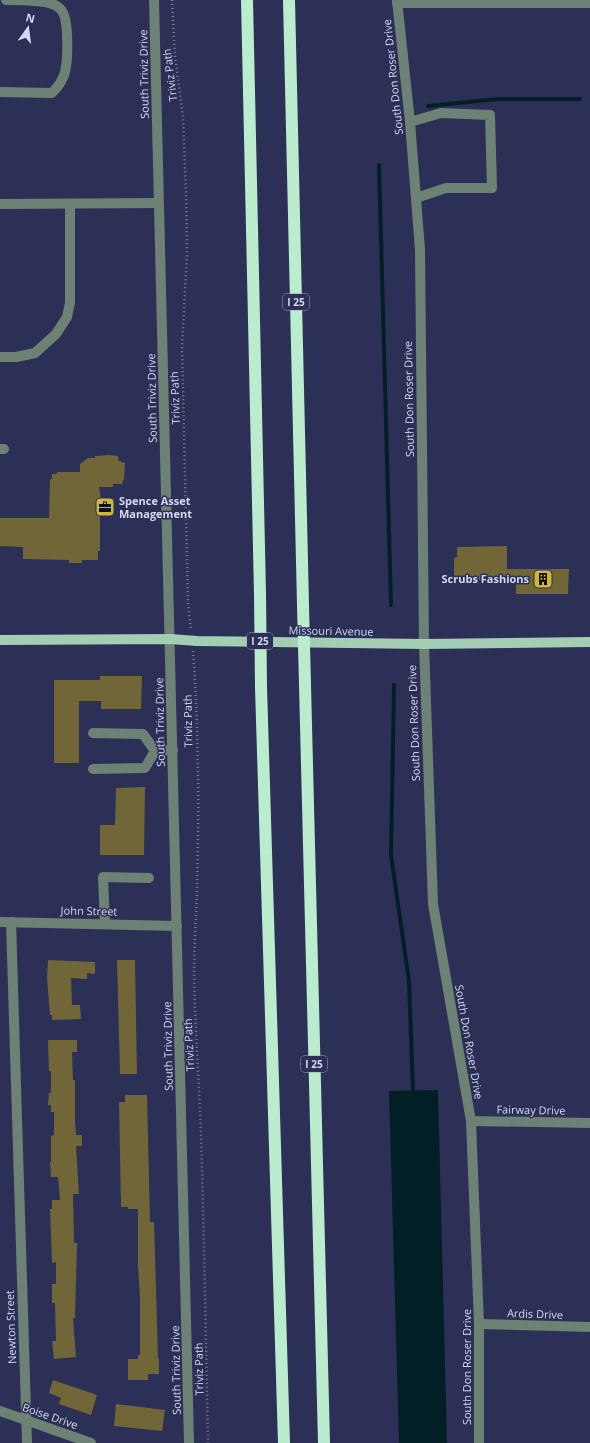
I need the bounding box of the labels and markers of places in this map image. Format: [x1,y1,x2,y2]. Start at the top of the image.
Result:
place label: Spence Asset Management [119,493,192,521]
office icon: Spence Asset Management [94,496,116,518]
building icon: Scrubs Fashions [532,568,554,590]
place label: Scrubs Fashions [442,571,530,586]

